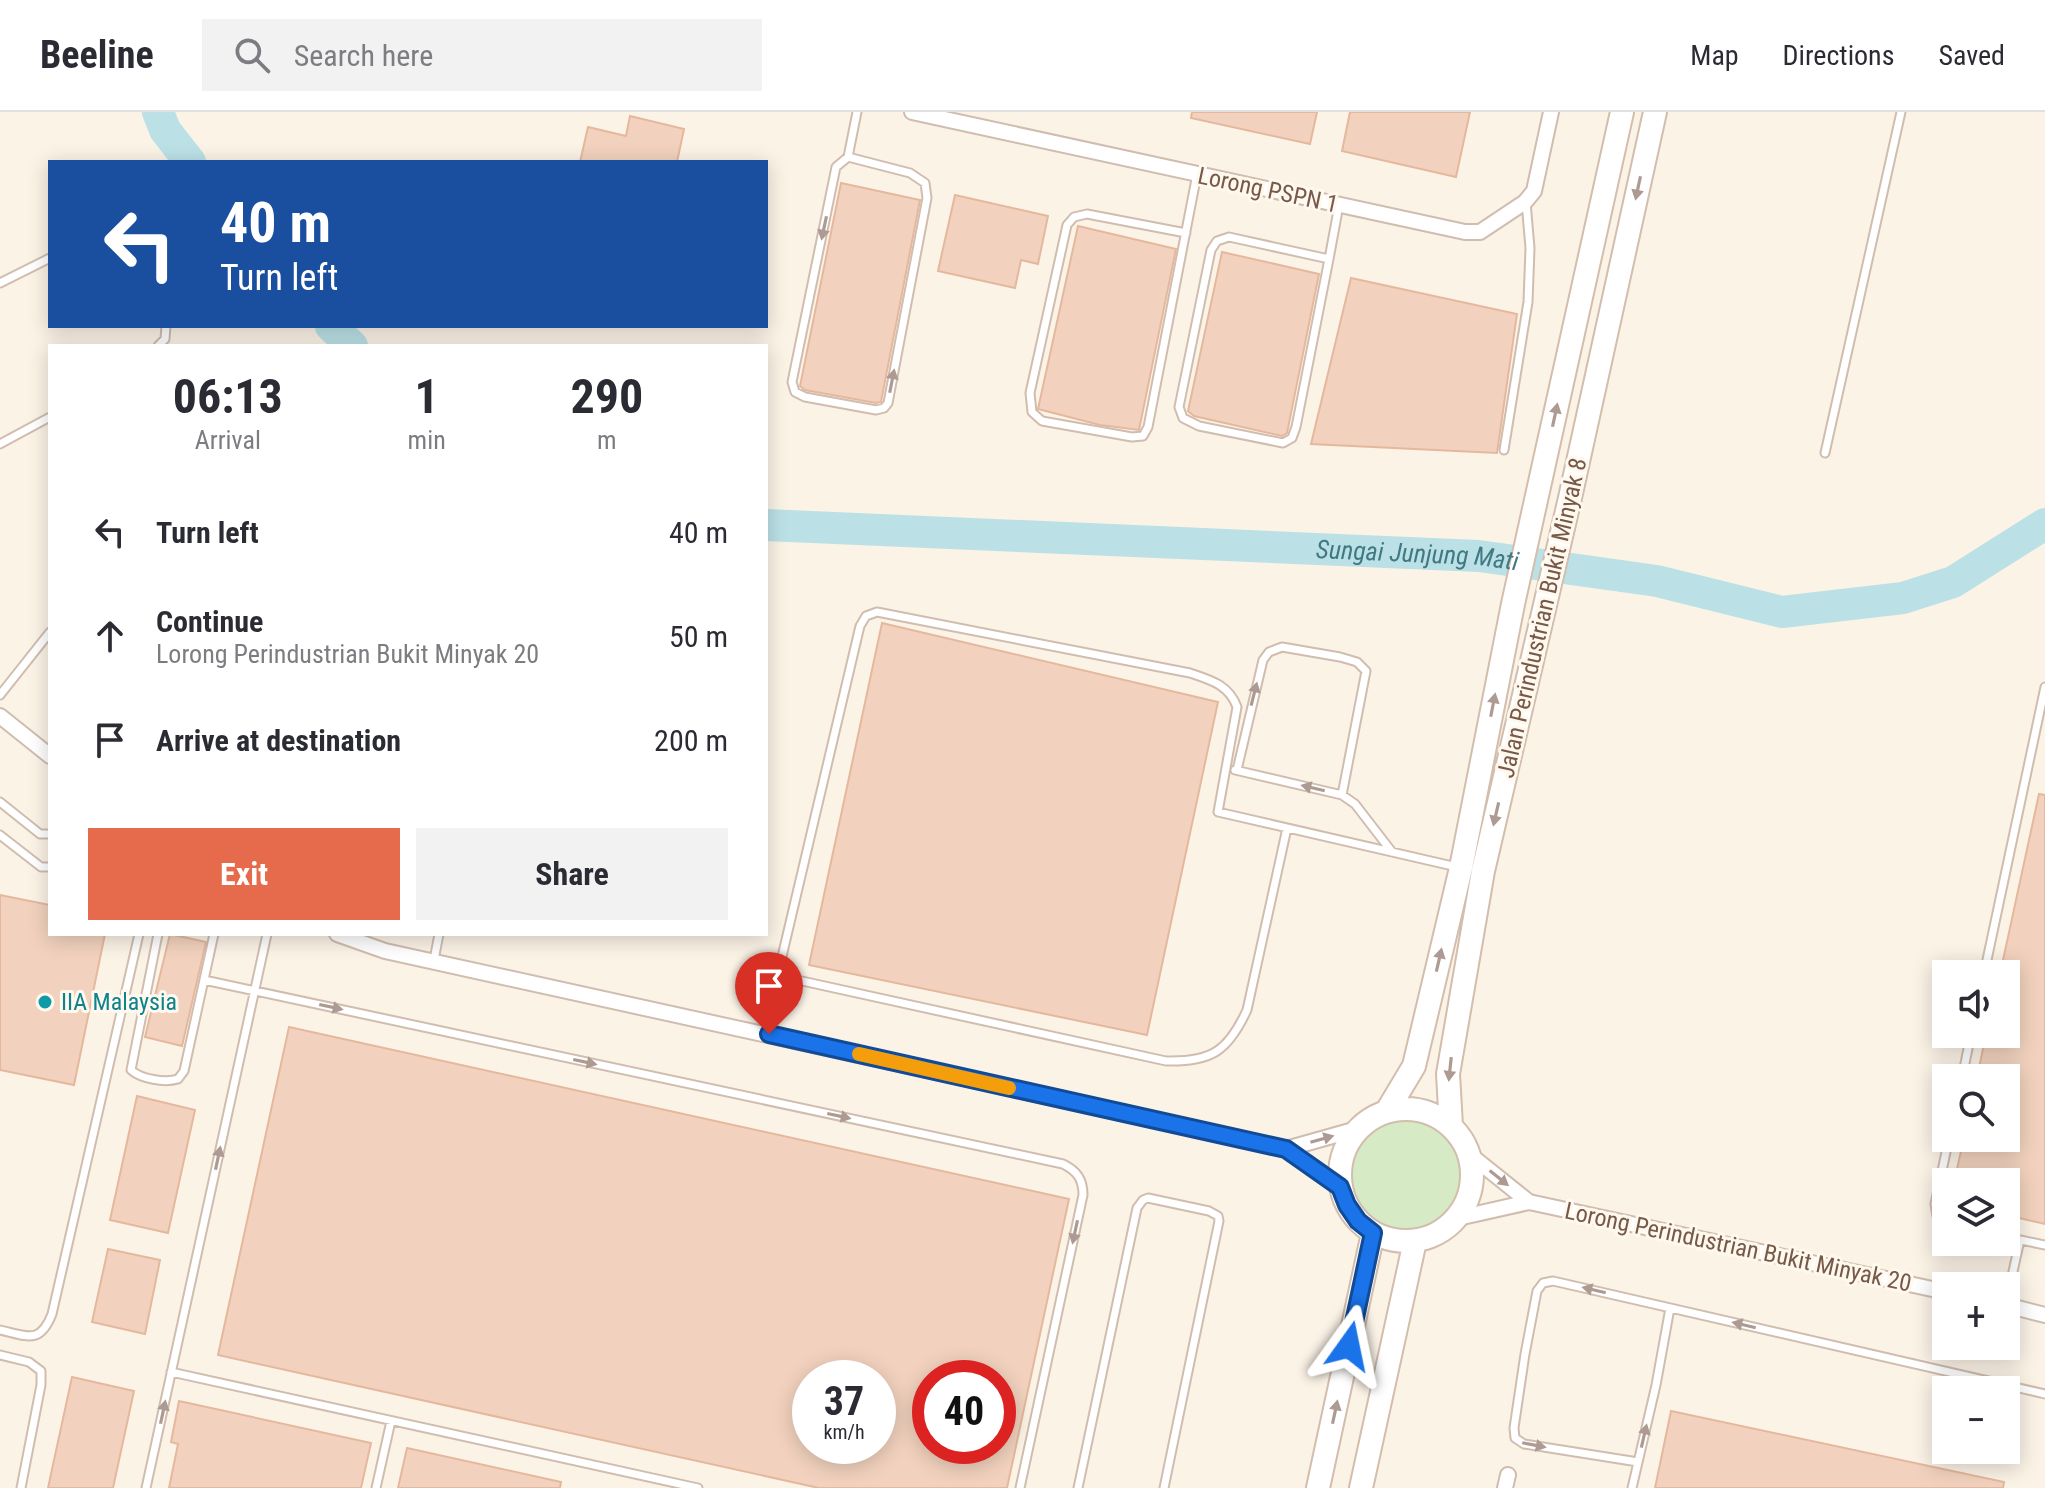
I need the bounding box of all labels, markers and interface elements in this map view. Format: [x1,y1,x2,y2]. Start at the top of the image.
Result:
search box [202,19,762,91]
text: Beeline [40,33,154,77]
icon: search [230,33,274,77]
text: Search here [294,38,433,73]
text: Map [1690,39,1739,72]
text: Directions [1783,39,1894,72]
text: Saved [1938,39,2005,72]
street label: Lorong PSPN 1 [1195,161,1341,219]
one-way arrow [1631,176,1644,201]
text: 40 m [220,190,331,256]
icon: left [88,192,192,296]
one-way arrow [817,216,829,241]
text: Turn left [220,257,338,299]
text: 06:13 [173,368,283,425]
text: 1 [415,368,439,425]
text: 290 [570,368,643,425]
one-way arrow [886,368,899,393]
one-way arrow [1549,402,1562,427]
text: Arrival [195,425,261,455]
text: min [408,425,446,455]
text: m [597,425,617,455]
street label: Jalan Perindustrian Bukit Minyak 8 [1492,455,1592,781]
icon: left [88,510,132,554]
text: Turn left [156,515,259,550]
text: 40 m [669,515,728,550]
water label: Sungai Junjung Mati [1315,534,1521,576]
text: Continue [156,604,263,639]
icon: ahead [88,614,132,658]
text: 50 m [669,619,728,654]
text: Lorong Perindustrian Bukit Minyak 20 [156,639,539,669]
one-way arrow [1249,682,1261,707]
one-way arrow [1487,693,1499,718]
icon: arrive [88,718,132,762]
text: Arrive at destination [156,723,401,758]
text: 200 m [654,723,728,758]
one-way arrow [1300,781,1325,794]
one-way arrow [1490,801,1502,826]
button: Exit [88,828,400,920]
button: Share [416,828,728,920]
one-way arrow [1433,947,1446,972]
pin [735,952,803,1034]
map controls [1932,960,2020,1464]
button: sound [1932,960,2020,1048]
icon: arrive [747,964,791,1008]
place label: IIA Malaysia [61,988,177,1016]
marker: IIA Malaysia [36,993,54,1011]
one-way arrow [318,1001,343,1014]
one-way arrow [573,1056,598,1068]
one-way arrow [1443,1057,1456,1082]
button: search [1932,1064,2020,1152]
one-way arrow [827,1110,852,1123]
one-way arrow [1310,1132,1334,1145]
one-way arrow [212,1145,225,1170]
button: layers [1932,1168,2020,1256]
one-way arrow [1489,1169,1509,1186]
street label: Lorong Perindustrian Bukit Minyak 20 [1562,1197,1914,1297]
one-way arrow [1068,1220,1081,1245]
button: + [1932,1272,2020,1360]
one-way arrow [1581,1284,1606,1296]
position arrow [1307,1304,1391,1388]
one-way arrow [1731,1318,1756,1331]
speed limit sign: 40 [912,1360,1016,1464]
button: − [1932,1376,2020,1464]
text: 37 [824,1378,864,1425]
one-way arrow [157,1399,170,1424]
one-way arrow [1329,1399,1342,1424]
text: km/h [823,1420,865,1444]
one-way arrow [1638,1424,1650,1449]
one-way arrow [1522,1440,1547,1452]

